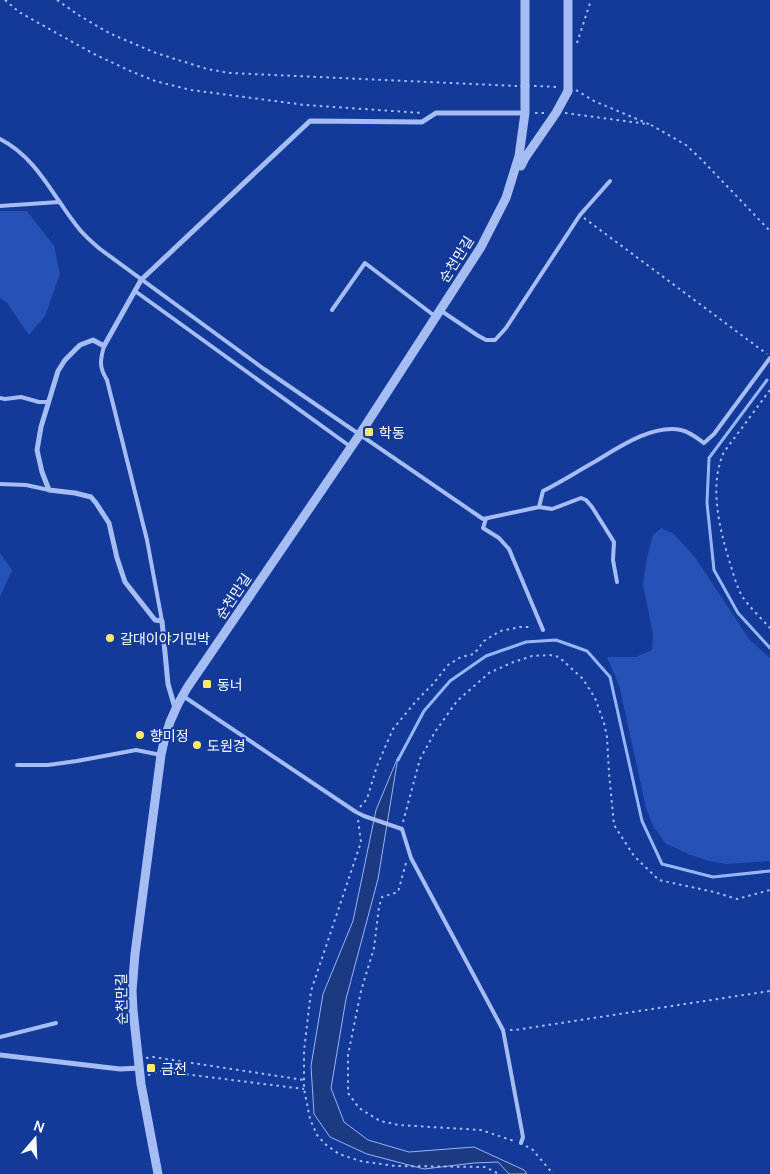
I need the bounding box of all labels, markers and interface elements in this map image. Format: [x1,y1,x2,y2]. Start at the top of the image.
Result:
street label: 순천만길 [434,232,478,286]
place label: 학동 [379,423,405,442]
marker: 학동 [363,426,375,438]
street label: 순천만길 [211,569,255,623]
place label: 갈대이야기민박 [120,629,210,648]
marker: 갈대이야기민박 [104,632,116,644]
place label: 동너 [217,675,243,694]
marker: 동너 [201,678,213,690]
place label: 향미정 [150,726,189,745]
marker: 향미정 [134,729,146,741]
place label: 도원경 [207,736,246,755]
marker: 도원경 [191,739,203,751]
street label: 순천만길 [111,973,131,1025]
place label: 금전 [161,1059,187,1078]
marker: 금전 [145,1062,157,1074]
north arrow [10,1114,60,1164]
text: N [32,1116,47,1137]

